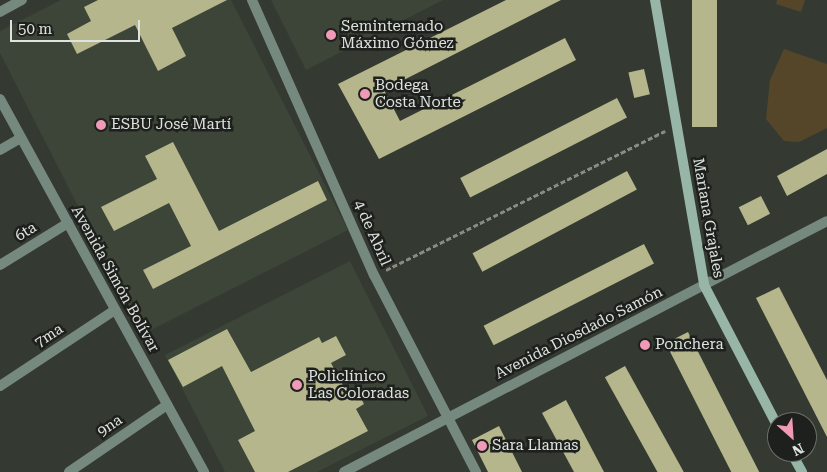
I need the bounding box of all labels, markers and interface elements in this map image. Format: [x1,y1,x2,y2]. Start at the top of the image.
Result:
scale bar [12,10,142,42]
place label: Seminternado Máximo Gómez [341,17,454,52]
text: 50 m [18,20,52,38]
marker: Seminternado Máximo Gómez [325,29,337,41]
place label: Bodega Costa Norte [375,76,461,111]
marker: Bodega Costa Norte [359,88,371,100]
place label: ESBU José Martí [111,116,231,134]
marker: ESBU José Martí [95,119,107,131]
street label: Mariana Grajales [689,157,727,279]
street label: 4 de Abril [350,197,394,269]
street label: Avenida Simón Bolívar [67,203,163,355]
street label: 6ta [12,219,40,245]
street label: Avenida Diosdado Samón [492,283,666,383]
street label: 7ma [31,320,67,352]
place label: Ponchera [655,336,724,354]
marker: Ponchera [639,339,651,351]
place label: Policlínico Las Coloradas [308,367,409,402]
marker: Policlínico Las Coloradas [290,378,304,392]
street label: 9na [94,411,126,441]
north arrow [767,412,817,462]
place label: Sara Llamas [492,437,578,455]
marker: Sara Llamas [476,440,488,452]
text: N [790,440,806,459]

